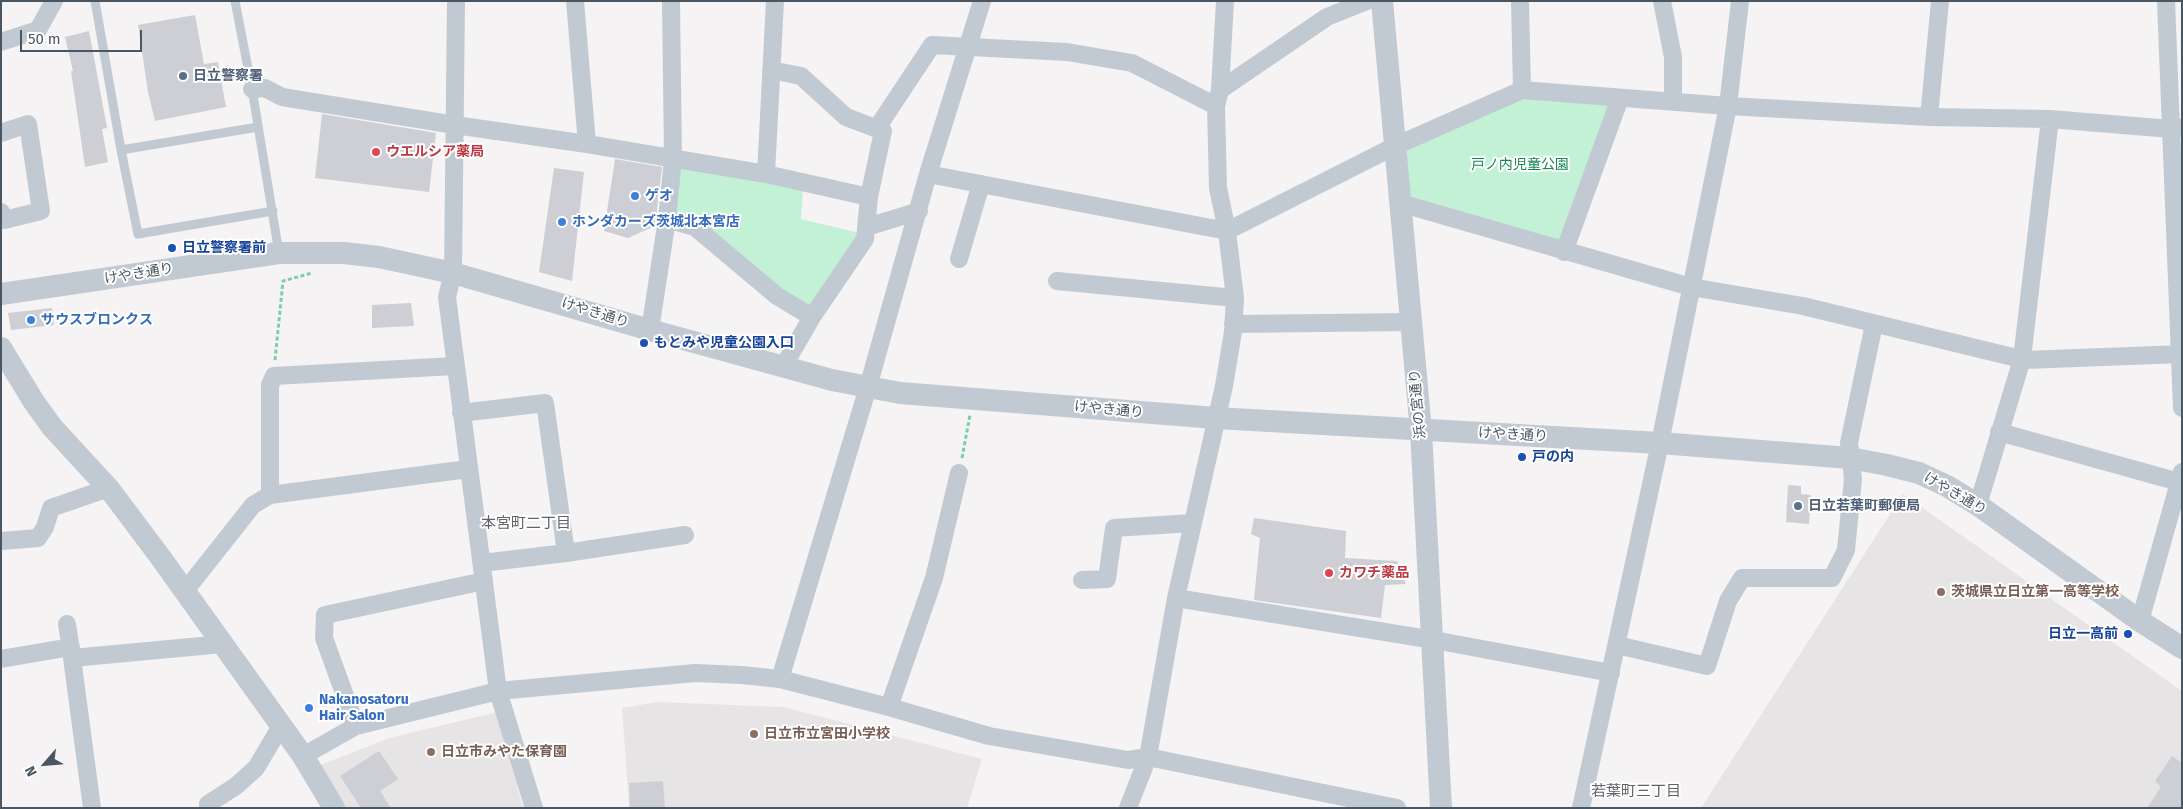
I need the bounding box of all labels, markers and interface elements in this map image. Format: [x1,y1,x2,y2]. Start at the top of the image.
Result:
scale bar [22,20,145,52]
text: 50 m [28,30,61,48]
place label: 日立警察署 [193,68,263,84]
marker: 日立警察署 [177,70,189,82]
place label: ウエルシア薬局 [386,144,484,160]
marker: ウエルシア薬局 [370,146,382,158]
park label: 戸ノ内児童公園 [1471,157,1569,173]
place label: ゲオ [645,188,673,204]
marker: ゲオ [629,190,641,202]
place label: ホンダカーズ茨城北本宮店 [572,214,740,230]
marker: ホンダカーズ茨城北本宮店 [556,216,568,228]
place label: 日立警察署前 [182,240,266,256]
marker: 日立警察署前 [166,242,178,254]
street label: けやき通り [103,260,175,288]
street label: けやき通り [559,295,631,331]
place label: サウスブロンクス [41,312,153,328]
marker: サウスブロンクス [25,314,37,326]
place label: もとみや児童公園入口 [654,335,794,351]
marker: もとみや児童公園入口 [638,337,650,349]
street label: 浜の宮通り [1407,368,1429,440]
street label: けやき通り [1073,399,1145,421]
street label: けやき通り [1478,425,1548,445]
place label: 戸の内 [1532,449,1574,465]
marker: 戸の内 [1516,451,1528,463]
street label: けやき通り [1920,469,1990,519]
place label: 日立若葉町郵便局 [1808,498,1920,514]
marker: 日立若葉町郵便局 [1792,500,1804,512]
district label: 本宮町二丁目 [481,515,571,533]
place label: カワチ薬品 [1339,565,1409,581]
marker: カワチ薬品 [1323,567,1335,579]
place label: 茨城県立日立第一高等学校 [1951,584,2119,600]
marker: 茨城県立日立第一高等学校 [1935,586,1947,598]
place label: 日立一高前 [2048,626,2118,642]
marker: 日立一高前 [2122,628,2134,640]
place label: Nakanosatoru Hair Salon [319,692,409,724]
marker: Nakanosatoru Hair Salon [303,702,315,714]
place label: 日立市立宮田小学校 [764,726,890,742]
marker: 日立市立宮田小学校 [748,728,760,740]
north arrow [20,739,70,789]
place label: 日立市みやた保育園 [441,744,567,760]
marker: 日立市みやた保育園 [425,746,437,758]
text: N [22,763,41,779]
district label: 若葉町三丁目 [1591,783,1681,801]

